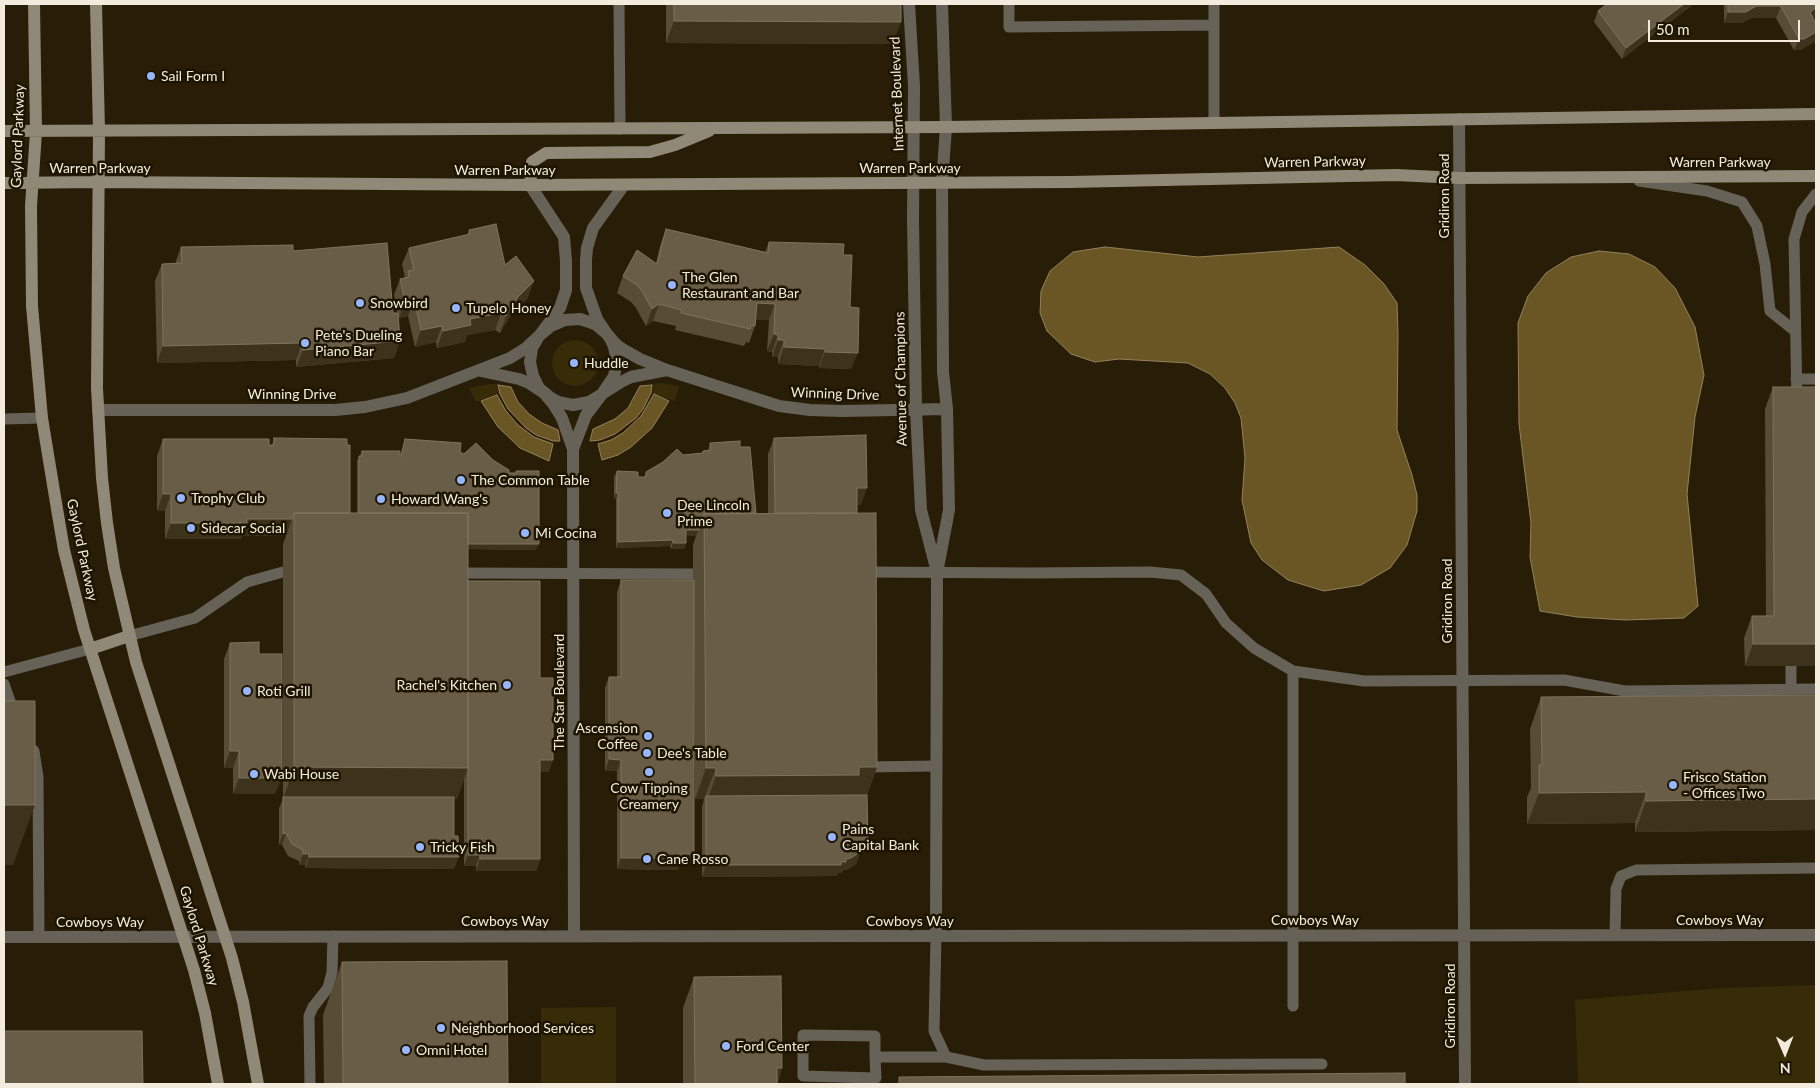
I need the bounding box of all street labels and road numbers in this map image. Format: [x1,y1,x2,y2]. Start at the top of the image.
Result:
street label: Internet Boulevard [887,36,907,152]
street label: Gaylord Parkway [8,84,28,188]
street label: Warren Parkway [1264,153,1366,171]
street label: Gridiron Road [1436,154,1452,238]
street label: Warren Parkway [1669,154,1771,170]
street label: Warren Parkway [49,160,151,176]
street label: Warren Parkway [859,160,961,176]
street label: Warren Parkway [454,162,556,178]
street label: Avenue of Champions [891,311,911,447]
street label: Winning Drive [790,384,880,404]
street label: Winning Drive [248,386,336,402]
street label: Gaylord Parkway [63,497,101,603]
street label: Gridiron Road [1439,559,1455,643]
street label: The Star Boulevard [551,634,567,750]
street label: Gaylord Parkway [176,884,222,988]
street label: Cowboys Way [1271,912,1359,928]
street label: Cowboys Way [1676,912,1764,928]
street label: Cowboys Way [461,913,549,929]
street label: Cowboys Way [866,913,954,929]
street label: Cowboys Way [56,914,144,930]
street label: Gridiron Road [1442,964,1458,1048]

